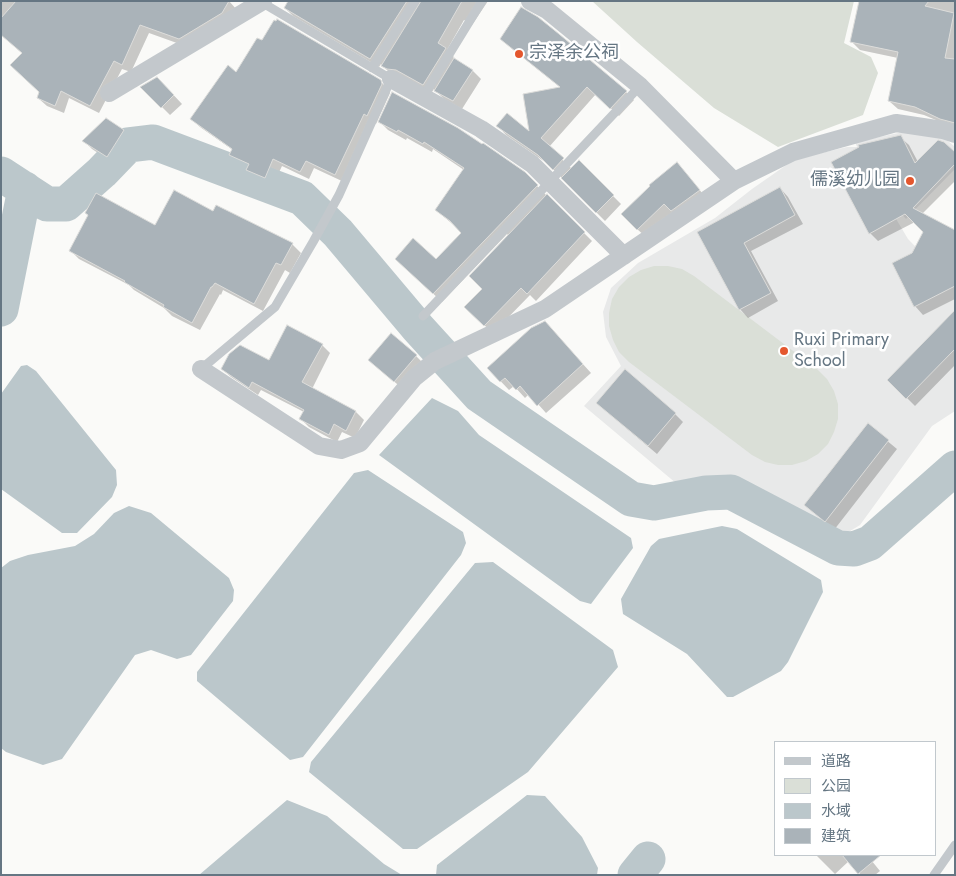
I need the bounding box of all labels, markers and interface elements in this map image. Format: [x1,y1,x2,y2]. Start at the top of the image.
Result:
place label: 宗泽余公祠 [529,43,619,65]
marker: 宗泽余公祠 [513,48,525,60]
place label: 儒溪幼儿园 [810,170,900,192]
marker: 儒溪幼儿园 [904,175,916,187]
place label: Ruxi Primary School [794,330,889,372]
marker: Ruxi Primary School [778,345,790,357]
legend [774,741,936,856]
text: 道路 [821,750,851,772]
text: 公园 [821,775,851,797]
text: 水域 [821,800,851,822]
text: 建筑 [821,825,851,847]

